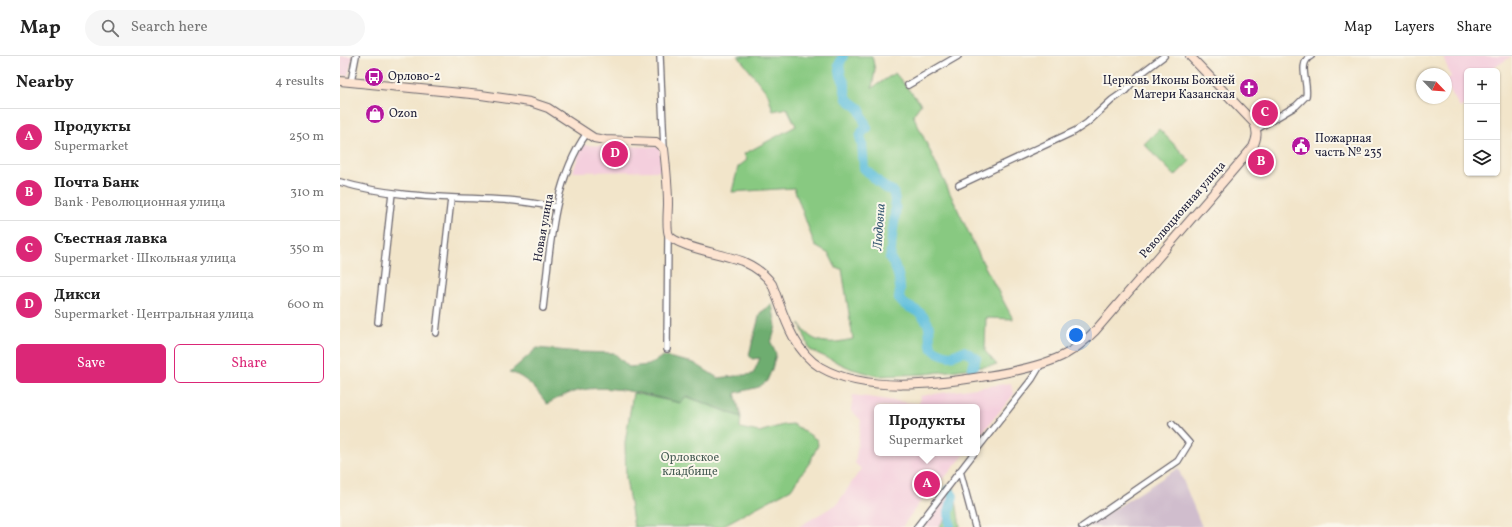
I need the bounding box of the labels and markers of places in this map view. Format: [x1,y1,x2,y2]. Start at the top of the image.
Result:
bus stop icon: Орлово-2 [363,66,385,88]
place label: Орлово-2 [388,69,441,85]
place label: Церковь Иконы Божией Матери Казанская [1103,73,1235,103]
church icon: Церковь Иконы Божией Матери Казанская [1238,77,1260,99]
pin: C [1252,98,1278,128]
shop icon: Ozon [364,103,386,125]
place label: Ozon [389,106,417,122]
place label: Пожарная часть № 235 [1315,131,1382,161]
public building icon: Пожарная часть № 235 [1290,135,1312,157]
pin: D [602,139,628,169]
pin: B [1248,147,1274,177]
pin: A [914,469,940,499]

